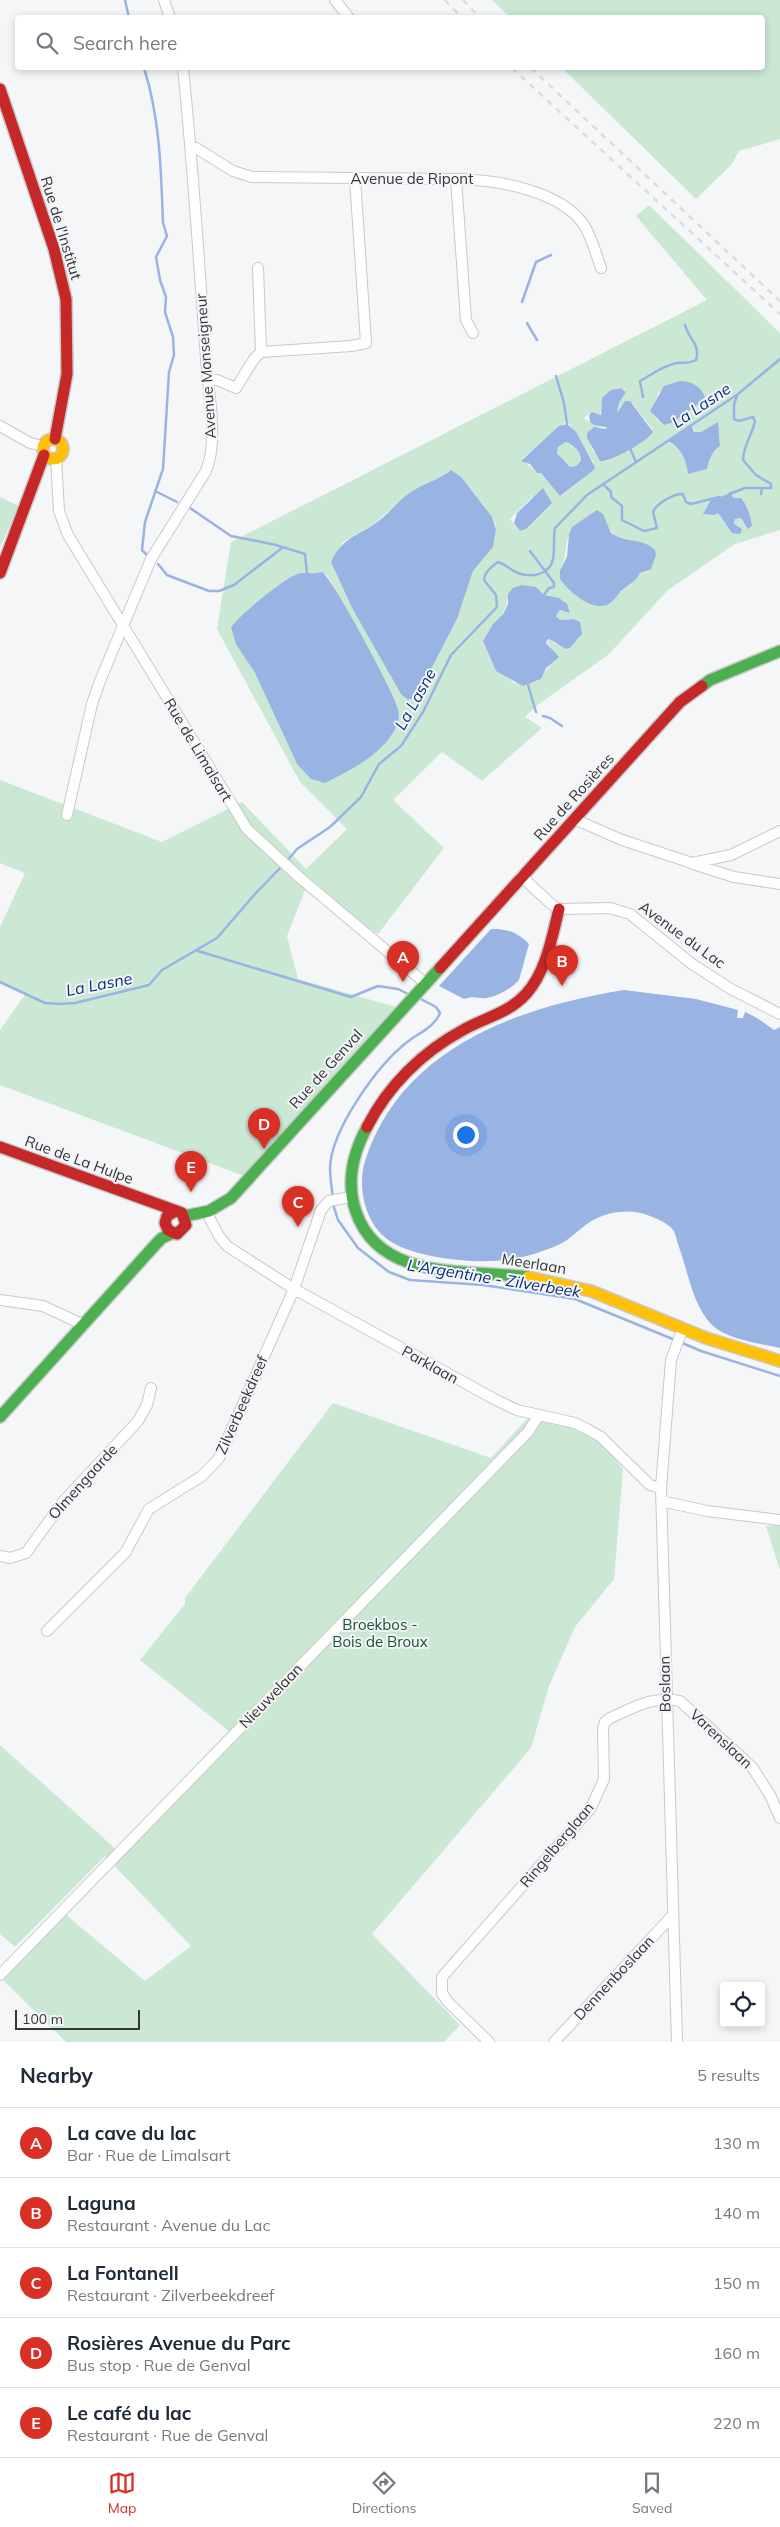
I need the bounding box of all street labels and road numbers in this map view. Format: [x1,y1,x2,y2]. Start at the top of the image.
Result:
street label: Avenue de Ripont [351,169,473,188]
street label: Rue de l'Institut [37,174,86,282]
street label: Avenue Monseigneur [191,292,220,439]
street label: Rue de Limalsart [160,695,237,805]
street label: Rue de Rosières [529,749,618,844]
street label: Avenue du Lac [635,897,729,972]
street label: Rue de Genval [285,1025,366,1112]
street label: Rue de La Hulpe [22,1131,136,1188]
street label: Meerlaan [500,1249,568,1278]
street label: Parklaan [399,1341,462,1388]
street label: Zilverbeekdreef [211,1352,272,1457]
street label: Olmengaarde [44,1440,121,1523]
street label: Boslaan [655,1656,674,1712]
street label: Nieuwelaan [235,1659,306,1732]
street label: Varenslaan [686,1705,757,1772]
street label: Ringelberglaan [515,1798,598,1891]
street label: Dennenboslaan [569,1931,658,2024]

